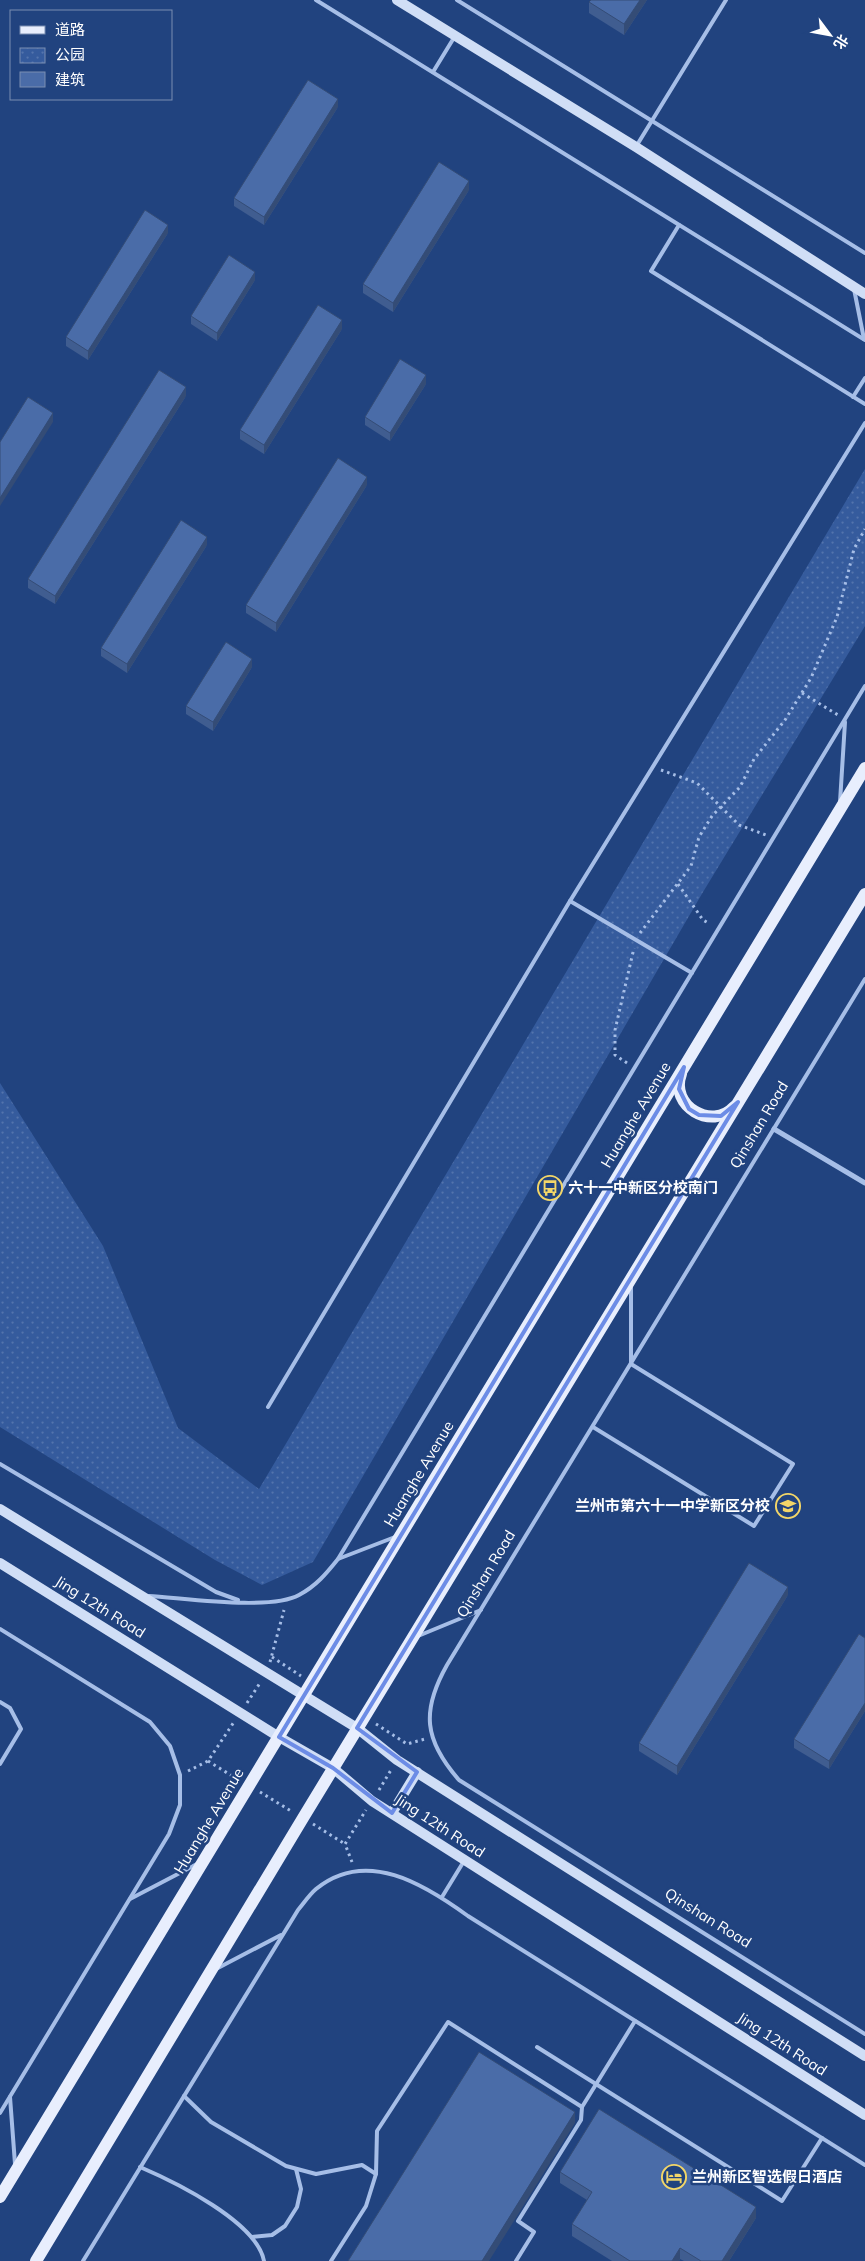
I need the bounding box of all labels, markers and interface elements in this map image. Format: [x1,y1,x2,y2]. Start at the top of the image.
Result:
legend [10,10,172,100]
north arrow [805,10,855,60]
text: 道路 [55,20,85,39]
text: 北 [830,31,852,53]
text: 公园 [55,45,85,64]
text: 建筑 [55,70,85,89]
street label: Huanghe Avenue [596,1058,675,1171]
street label: Qinshan Road [725,1078,792,1172]
bus stop icon: 六十一中新区分校南门 [537,1175,563,1201]
place label: 六十一中新区分校南门 [568,1178,718,1197]
street label: Huanghe Avenue [379,1417,458,1530]
school or university icon: 兰州市第六十一中学新区分校 [775,1493,801,1519]
place label: 兰州市第六十一中学新区分校 [575,1496,770,1515]
street label: Qinshan Road [452,1527,519,1621]
street label: Jing 12th Road [52,1571,149,1642]
street label: Huanghe Avenue [169,1764,248,1877]
street label: Jing 12th Road [392,1790,489,1862]
street label: Qinshan Road [661,1883,755,1952]
street label: Jing 12th Road [734,2008,831,2080]
hotel icon: 兰州新区智选假日酒店 [661,2164,687,2190]
place label: 兰州新区智选假日酒店 [692,2167,842,2186]

